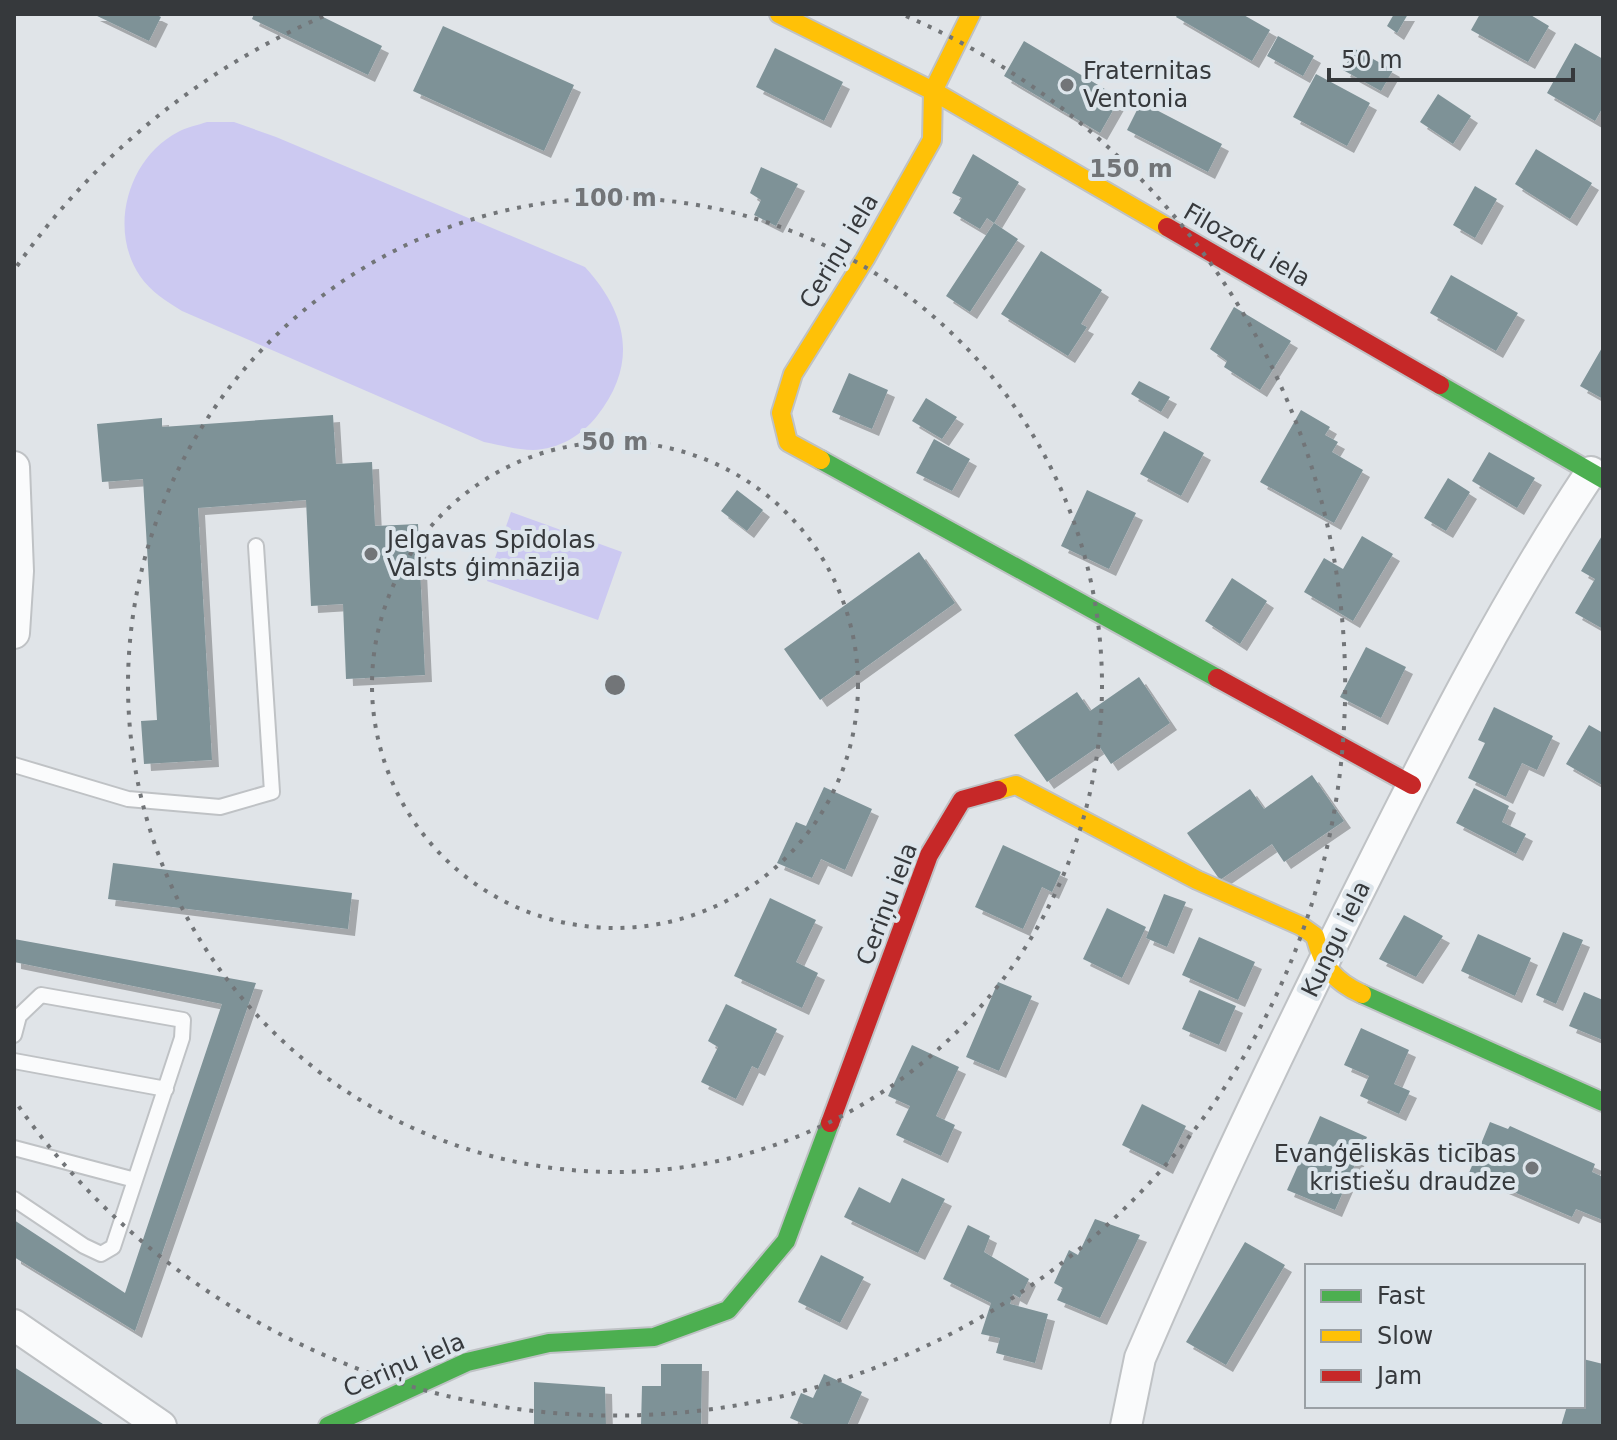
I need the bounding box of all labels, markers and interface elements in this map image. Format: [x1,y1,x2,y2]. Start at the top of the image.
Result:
scale bar [1329,32,1573,82]
text: 50 m [1341,46,1403,74]
place label: Fraternitas Ventonia [1083,57,1212,113]
marker: Fraternitas Ventonia [1058,76,1076,94]
text: 150 m [1089,155,1173,183]
text: 100 m [573,184,657,212]
street label: Ceriņu iela [794,189,884,313]
street label: Filozofu iela [1179,198,1315,292]
text: 50 m [582,428,648,456]
place label: Jelgavas Spīdolas Valsts ģimnāzija [385,526,595,582]
marker: Jelgavas Spīdolas Valsts ģimnāzija [362,545,380,563]
centre of rings [601,671,629,699]
street label: Ceriņu iela [851,839,923,969]
street label: Kungu iela [1296,876,1376,1002]
place label: Evanģēliskās ticības kristiešu draudze [1274,1140,1516,1196]
marker: Evanģēliskās ticības kristiešu draudze [1523,1159,1541,1177]
legend [1305,1264,1585,1408]
text: Fast [1377,1282,1425,1310]
text: Slow [1377,1322,1433,1350]
street label: Ceriņu iela [339,1327,469,1403]
text: Jam [1375,1362,1422,1390]

